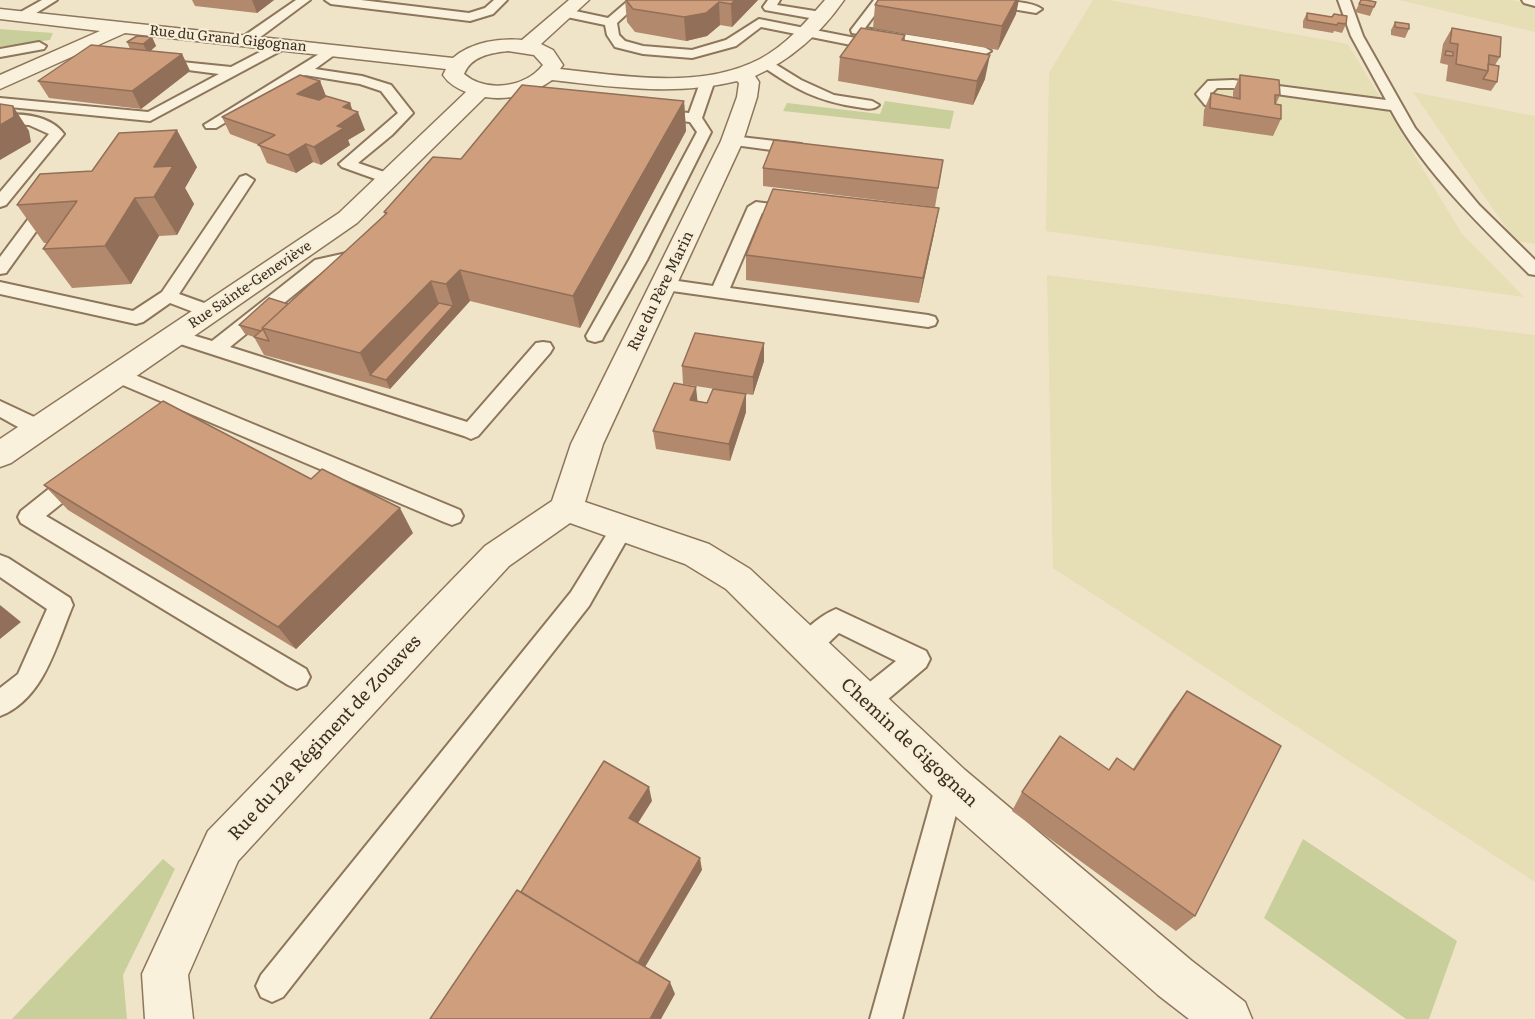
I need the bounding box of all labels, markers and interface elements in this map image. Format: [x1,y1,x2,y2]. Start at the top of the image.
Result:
street label: Rue du Grand Gigognan [148,22,308,56]
street label: Rue du Père Marin [624,228,698,354]
street label: Rue Sainte-Geneviève [185,238,315,332]
street label: Rue du 12e Régiment de Zouaves [224,631,426,845]
street label: Chemin de Gigognan [836,674,982,812]

